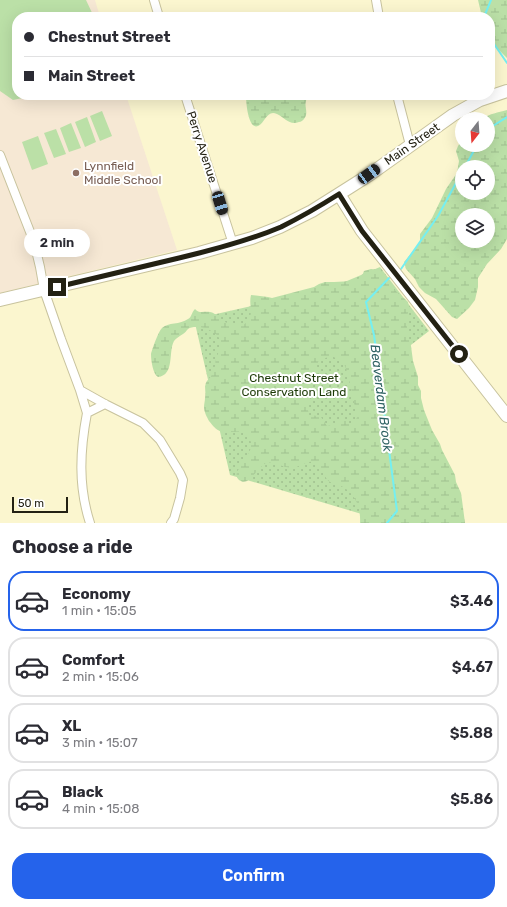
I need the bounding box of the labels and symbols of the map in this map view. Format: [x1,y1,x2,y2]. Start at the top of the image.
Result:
street label: Perry Avenue [184,109,220,185]
north arrow [455,112,495,152]
street label: Main Street [382,120,442,168]
place label: Lynnfield Middle School [84,159,161,187]
car [356,162,382,186]
marker: Lynnfield Middle School [71,168,81,178]
car [211,190,229,216]
callout: 2 min [24,229,90,257]
route end [48,278,66,296]
water label: Beaverdam Brook [367,344,396,453]
route start [450,345,468,363]
park label: Chestnut Street Conservation Land [241,371,347,399]
scale bar [12,495,68,514]

